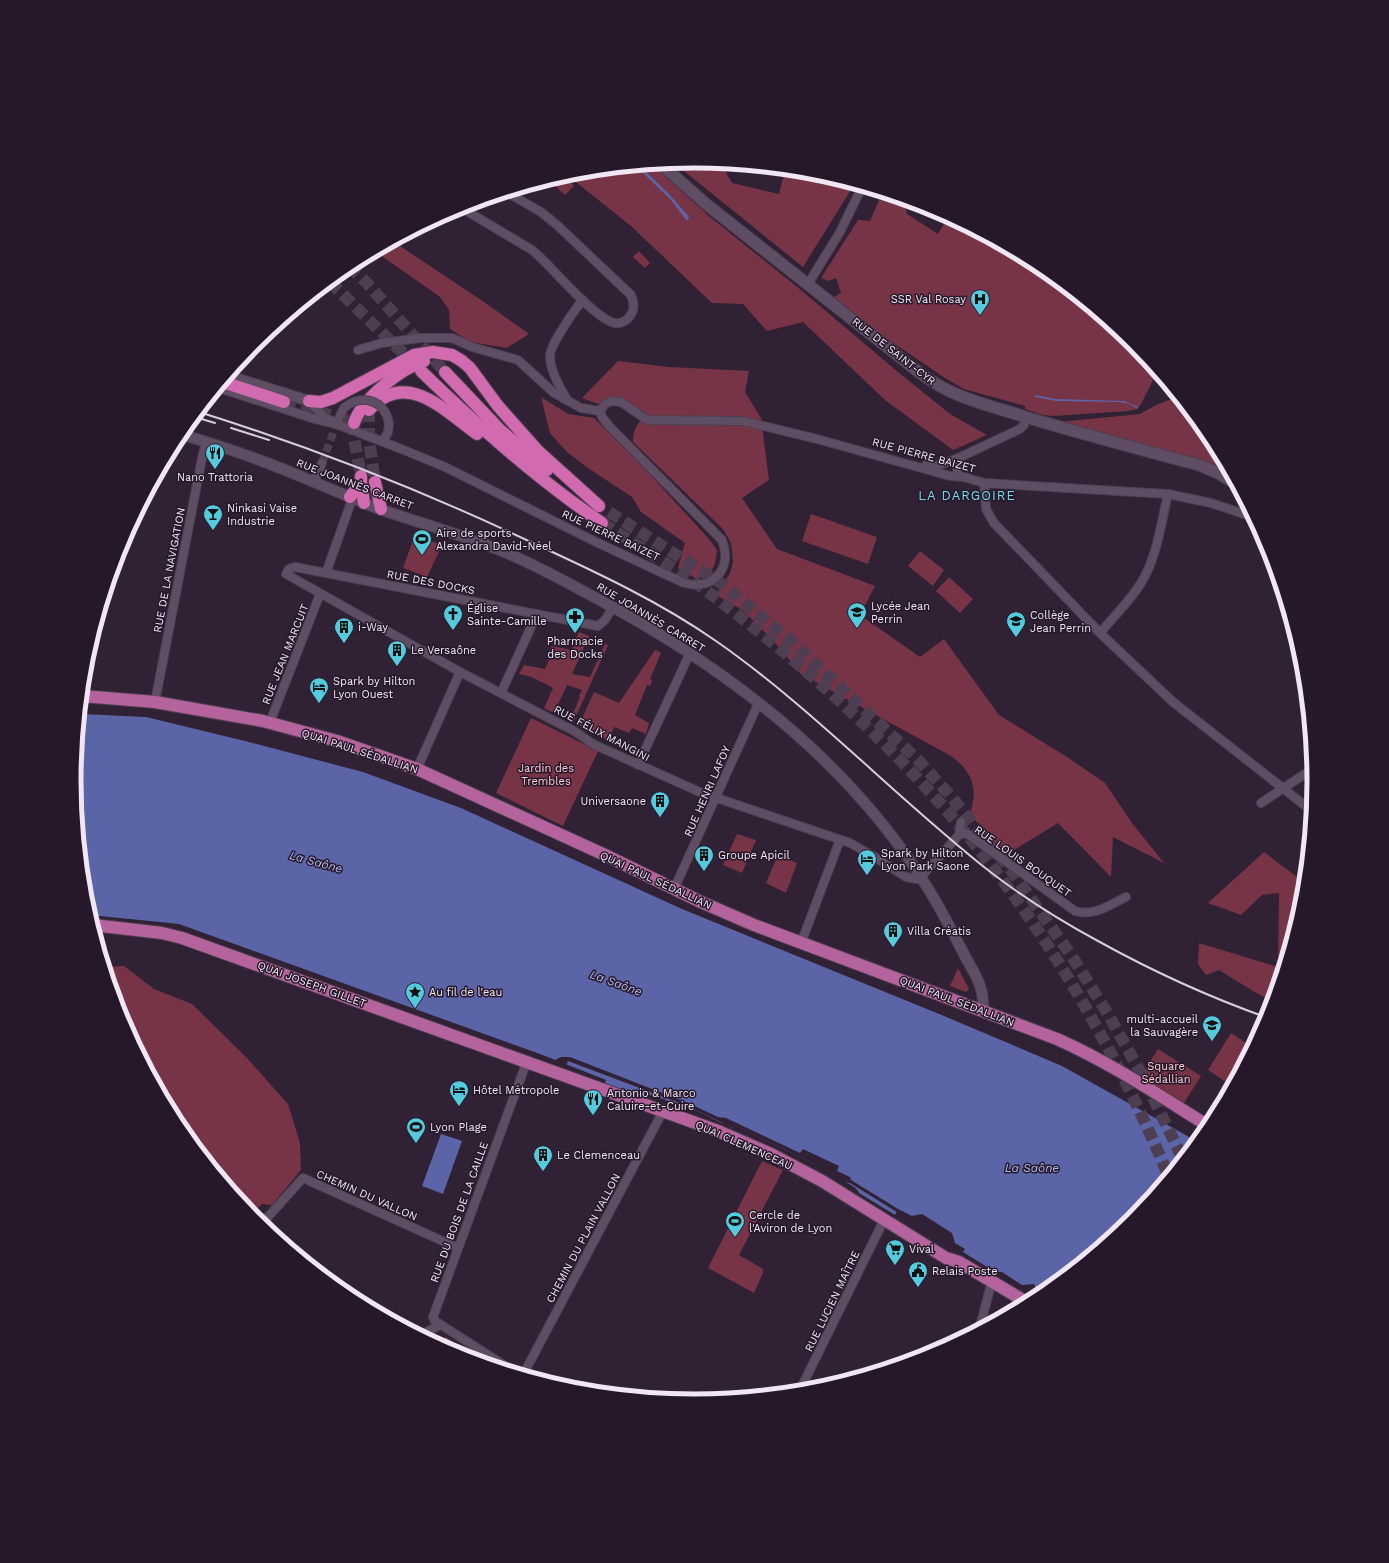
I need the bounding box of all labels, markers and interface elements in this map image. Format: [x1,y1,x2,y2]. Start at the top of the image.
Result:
hospital icon: SSR Val Rosay [969,288,991,316]
place label: SSR Val Rosay [891,293,966,306]
street label: RUE DE SAINT-CYR [849,315,938,388]
street label: RUE PIERRE BAIZET [871,435,977,476]
restaurant icon: Nano Trattoria [204,442,226,470]
street label: RUE JOANNÈS CARRET [295,455,416,513]
place label: Nano Trattoria [177,471,253,484]
district label: LA DARGOIRE [918,488,1016,503]
place label: Ninkasi Vaise Industrie [227,502,297,528]
bar icon: Ninkasi Vaise Industrie [202,503,224,531]
street label: RUE DE LA NAVIGATION [151,506,188,634]
street label: RUE PIERRE BAIZET [560,507,662,564]
place label: Aire de sports Alexandra David-Néel [436,527,552,553]
sports icon: Aire de sports Alexandra David-Néel [411,528,433,556]
street label: RUE DES DOCKS [386,568,476,597]
street label: RUE JOANNÈS CARRET [594,579,708,655]
place label: Lycée Jean Perrin [871,600,930,626]
place label: Église Sainte-Camille [467,601,547,628]
school or university icon: Lycée Jean Perrin [846,601,868,629]
street label: RUE JEAN MARCUIT [259,602,312,706]
church icon: Église Sainte-Camille [442,603,464,631]
pharmacy icon: Pharmacie des Docks [564,606,586,634]
place label: Collège Jean Perrin [1030,609,1091,635]
school or university icon: Collège Jean Perrin [1005,610,1027,638]
building icon: i-Way [333,616,355,644]
place label: i-Way [358,621,388,634]
place label: Pharmacie des Docks [547,635,603,661]
building icon: Le Versaône [386,639,408,667]
place label: Le Versaône [411,644,476,657]
place label: Spark by Hilton Lyon Ouest [333,675,415,701]
hotel icon: Spark by Hilton Lyon Ouest [308,676,330,704]
street label: RUE FÉLIX MANGINI [551,702,653,764]
street label: QUAI PAUL SÉDALLIAN [300,726,420,776]
street label: RUE HENRI LAFOY [682,743,734,839]
park label: Jardin des Trembles [518,762,574,788]
building icon: Universaone [649,790,671,818]
place label: Universaone [580,795,646,808]
street label: RUE LOUIS BOUQUET [972,823,1074,900]
building icon: Groupe Apicil [693,844,715,872]
place label: Spark by Hilton Lyon Park Saone [881,847,970,873]
water label: La Saône [288,848,344,876]
street label: QUAI PAUL SÉDALLIAN [598,848,714,912]
hotel icon: Spark by Hilton Lyon Park Saone [856,848,878,876]
place label: Groupe Apicil [718,849,790,862]
building icon: Villa Créatis [882,920,904,948]
place label: Villa Créatis [907,925,971,938]
street label: QUAI JOSEPH GILLET [256,959,368,1010]
water label: La Saône [588,967,644,999]
street label: QUAI PAUL SÉDALLIAN [898,973,1016,1029]
place icon: Au fil de l'eau [404,981,426,1009]
place label: Au fil de l'eau [429,986,502,999]
place label: multi-accueil la Sauvagère [1127,1013,1199,1039]
school or university icon: multi-accueil la Sauvagère [1201,1014,1223,1042]
park label: Square Sédallian [1141,1060,1191,1086]
hotel icon: Hôtel Métropole [448,1079,470,1107]
place label: Hôtel Métropole [473,1084,559,1097]
place label: Antonio & Marco Caluire-et-Cuire [607,1087,696,1113]
restaurant icon: Antonio & Marco Caluire-et-Cuire [582,1088,604,1116]
sports icon: Lyon Plage [405,1116,427,1144]
street label: QUAI CLEMENCEAU [693,1118,794,1173]
place label: Lyon Plage [430,1121,487,1134]
street label: RUE DU BOIS DE LA CAILLE [428,1140,491,1284]
building icon: Le Clemenceau [532,1144,554,1172]
place label: Le Clemenceau [557,1149,640,1162]
water label: La Saône [1005,1161,1059,1175]
street label: CHEMIN DU VALLON [314,1167,419,1224]
street label: CHEMIN DU PLAIN VALLON [544,1171,623,1305]
place label: Cercle de l'Aviron de Lyon [749,1209,832,1235]
sports icon: Cercle de l'Aviron de Lyon [724,1210,746,1238]
supermarket icon: Vival [884,1238,906,1266]
place label: Vival [909,1243,935,1256]
street label: RUE LUCIEN MAÎTRE [801,1248,863,1354]
public building icon: Relais Poste [907,1260,929,1288]
place label: Relais Poste [932,1265,998,1278]

